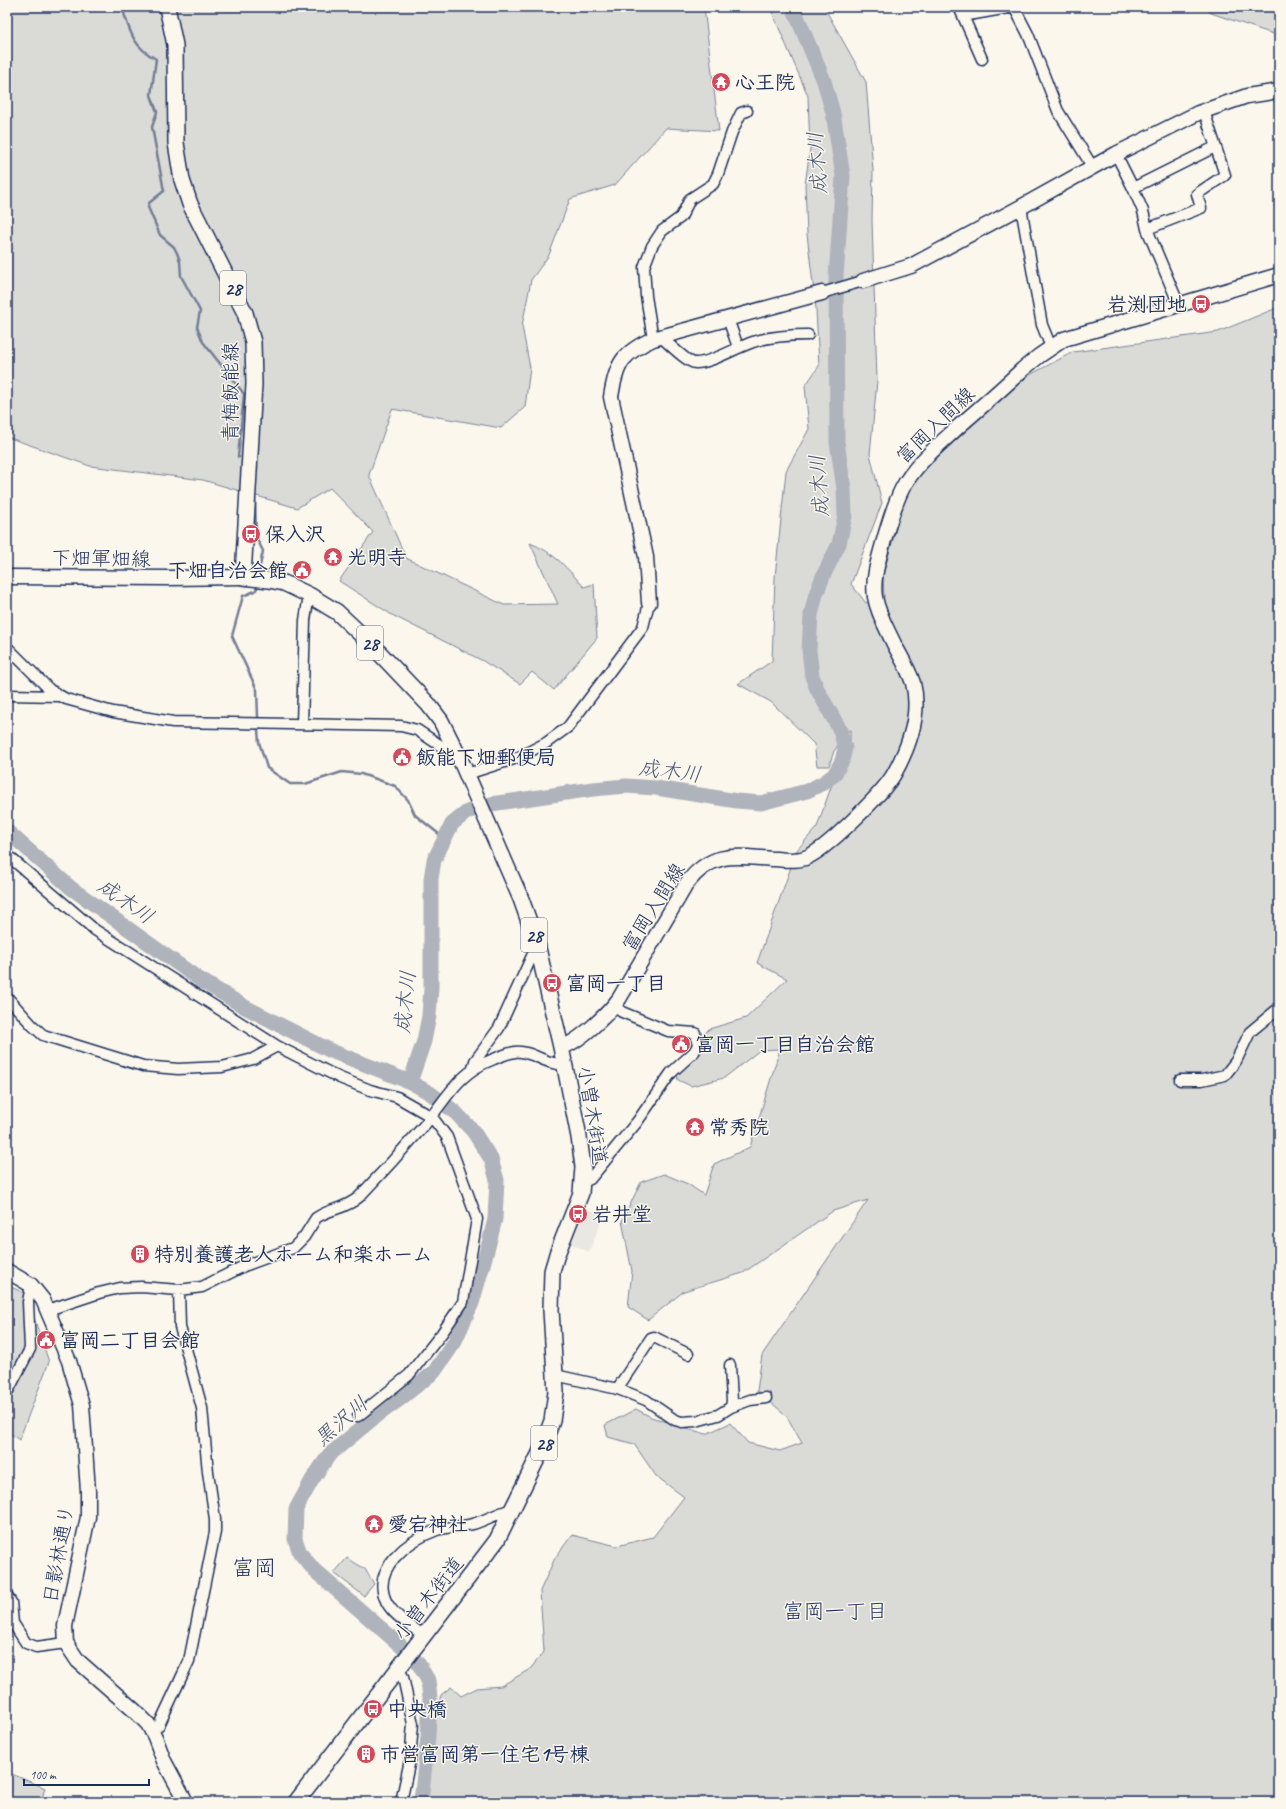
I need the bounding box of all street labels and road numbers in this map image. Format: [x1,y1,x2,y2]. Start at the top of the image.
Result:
road number: 28 [220,271,246,305]
street label: 青梅飯能線 [218,342,243,442]
street label: 富岡入間線 [891,382,980,469]
street label: 下畑軍畑線 [51,545,151,572]
road number: 28 [357,626,383,660]
street label: 富岡入間線 [616,858,691,956]
road number: 28 [521,918,547,952]
street label: 小曽木街道 [572,1064,613,1166]
road number: 28 [531,1426,557,1460]
street label: 日影林通り [37,1503,79,1605]
street label: 小曽木街道 [388,1551,469,1645]

